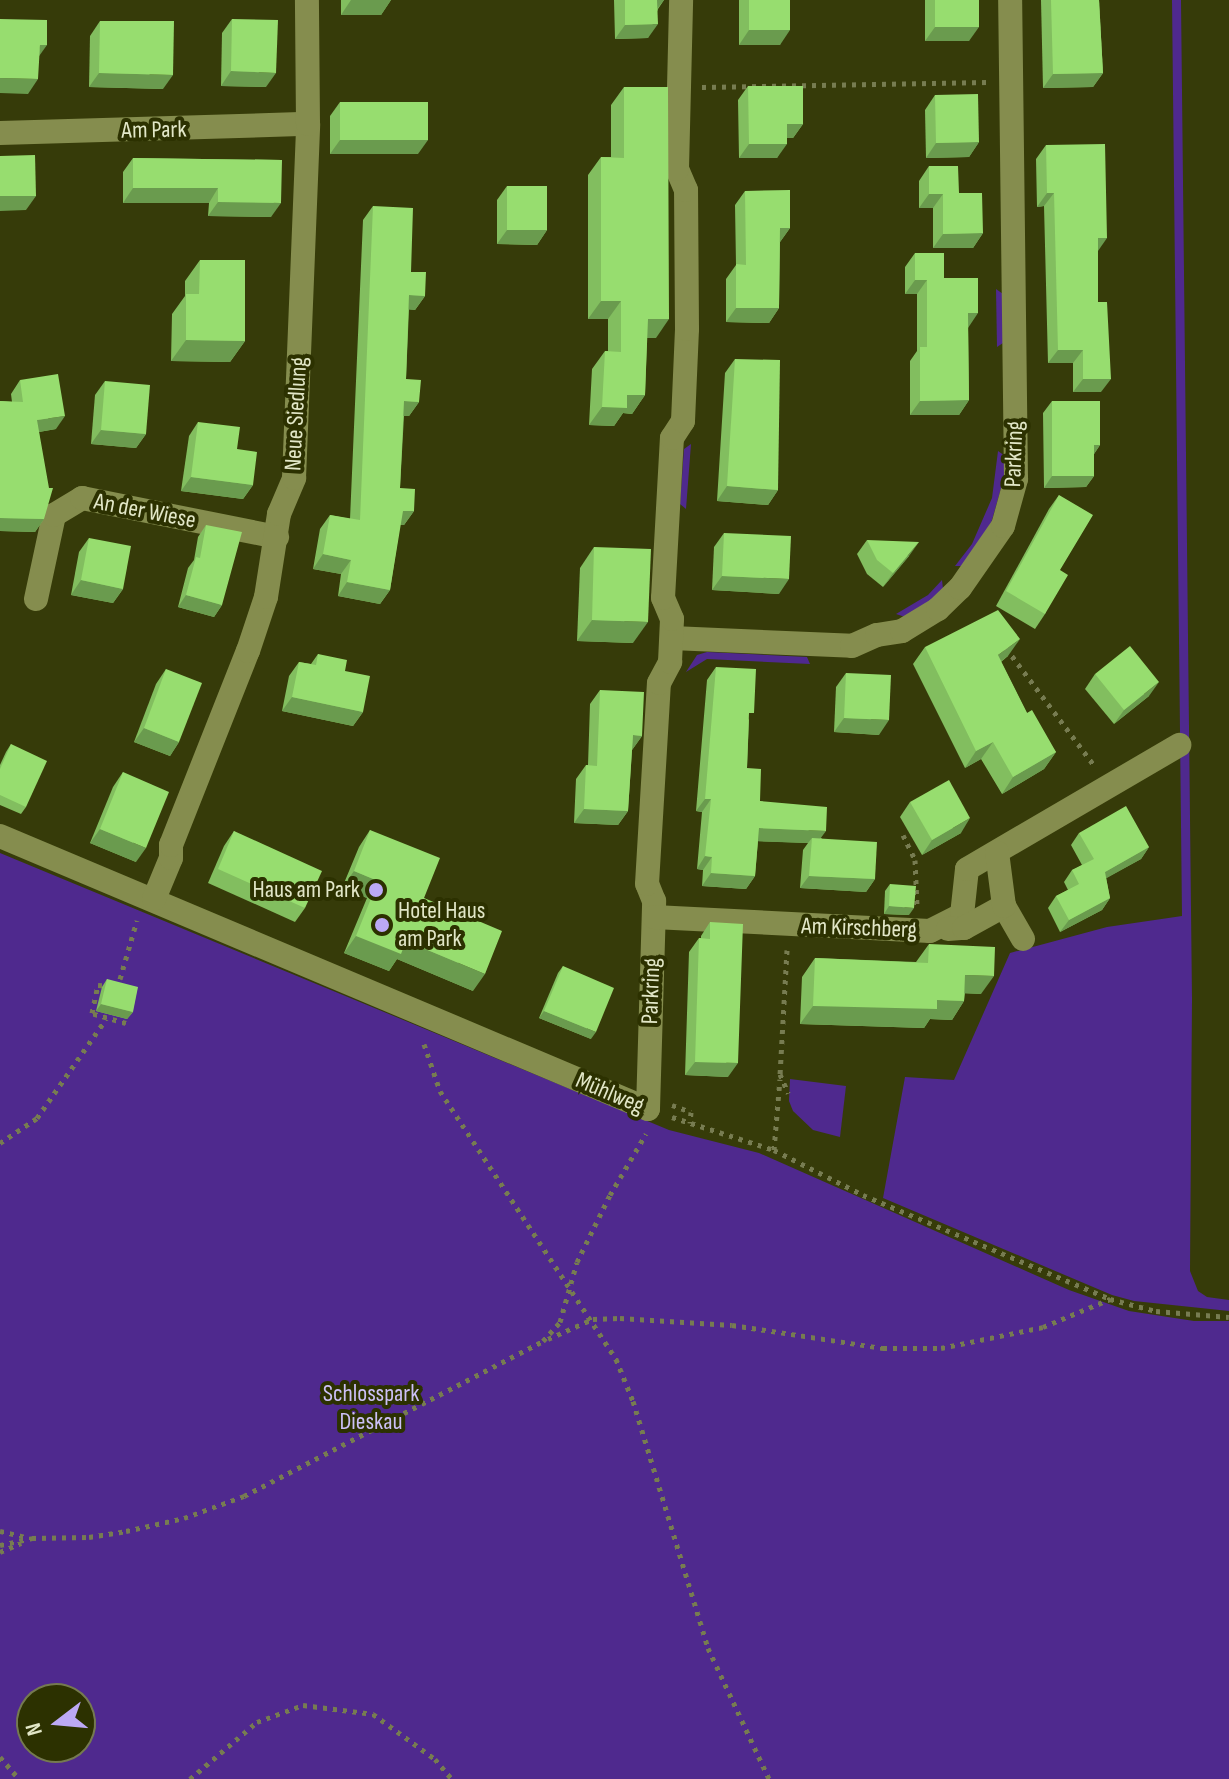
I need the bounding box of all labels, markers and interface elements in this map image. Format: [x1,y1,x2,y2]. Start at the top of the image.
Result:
street label: Am Park [121,115,187,145]
street label: Neue Siedlung [279,356,313,472]
street label: Parkring [998,420,1030,488]
street label: An der Wiese [92,487,198,535]
place label: Haus am Park [253,876,360,904]
marker: Haus am Park [367,881,385,899]
place label: Hotel Haus am Park [398,897,485,953]
street label: Am Kirschberg [801,912,917,944]
marker: Hotel Haus am Park [373,916,391,934]
street label: Parkring [635,957,667,1025]
street label: Mühlweg [571,1066,649,1120]
park label: Schlosspark Dieskau [323,1380,419,1436]
north arrow [16,1683,96,1763]
text: N [20,1720,49,1739]

